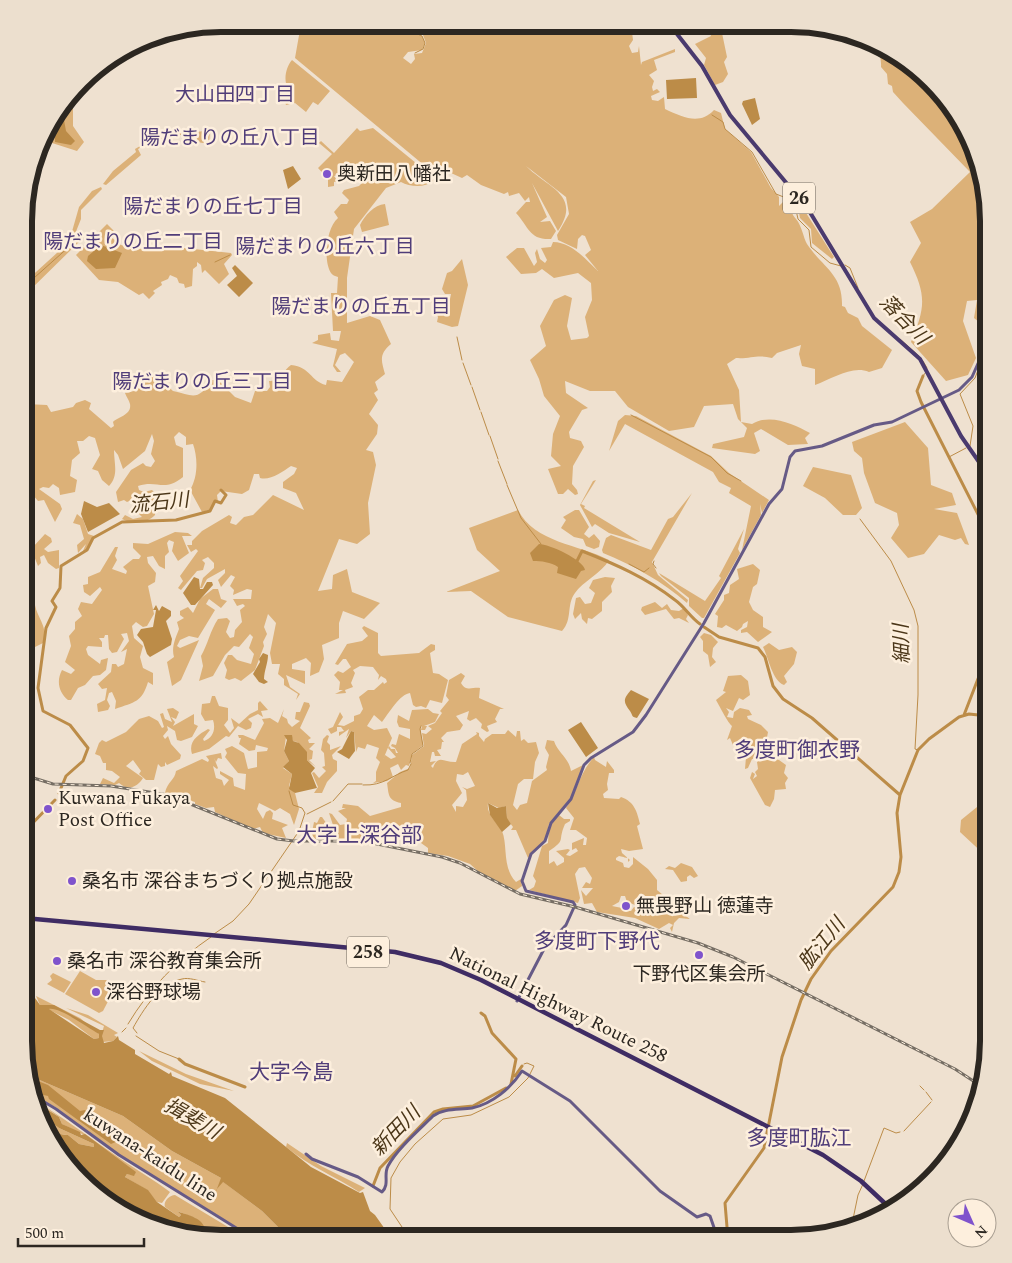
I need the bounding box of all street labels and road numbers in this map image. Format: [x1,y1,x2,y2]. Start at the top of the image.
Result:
road number: 26 [783,182,815,214]
road number: 258 [347,936,389,968]
street label: National Highway Route 258 [444,939,672,1071]
street label: kuwana-kaidu line [77,1101,223,1209]

